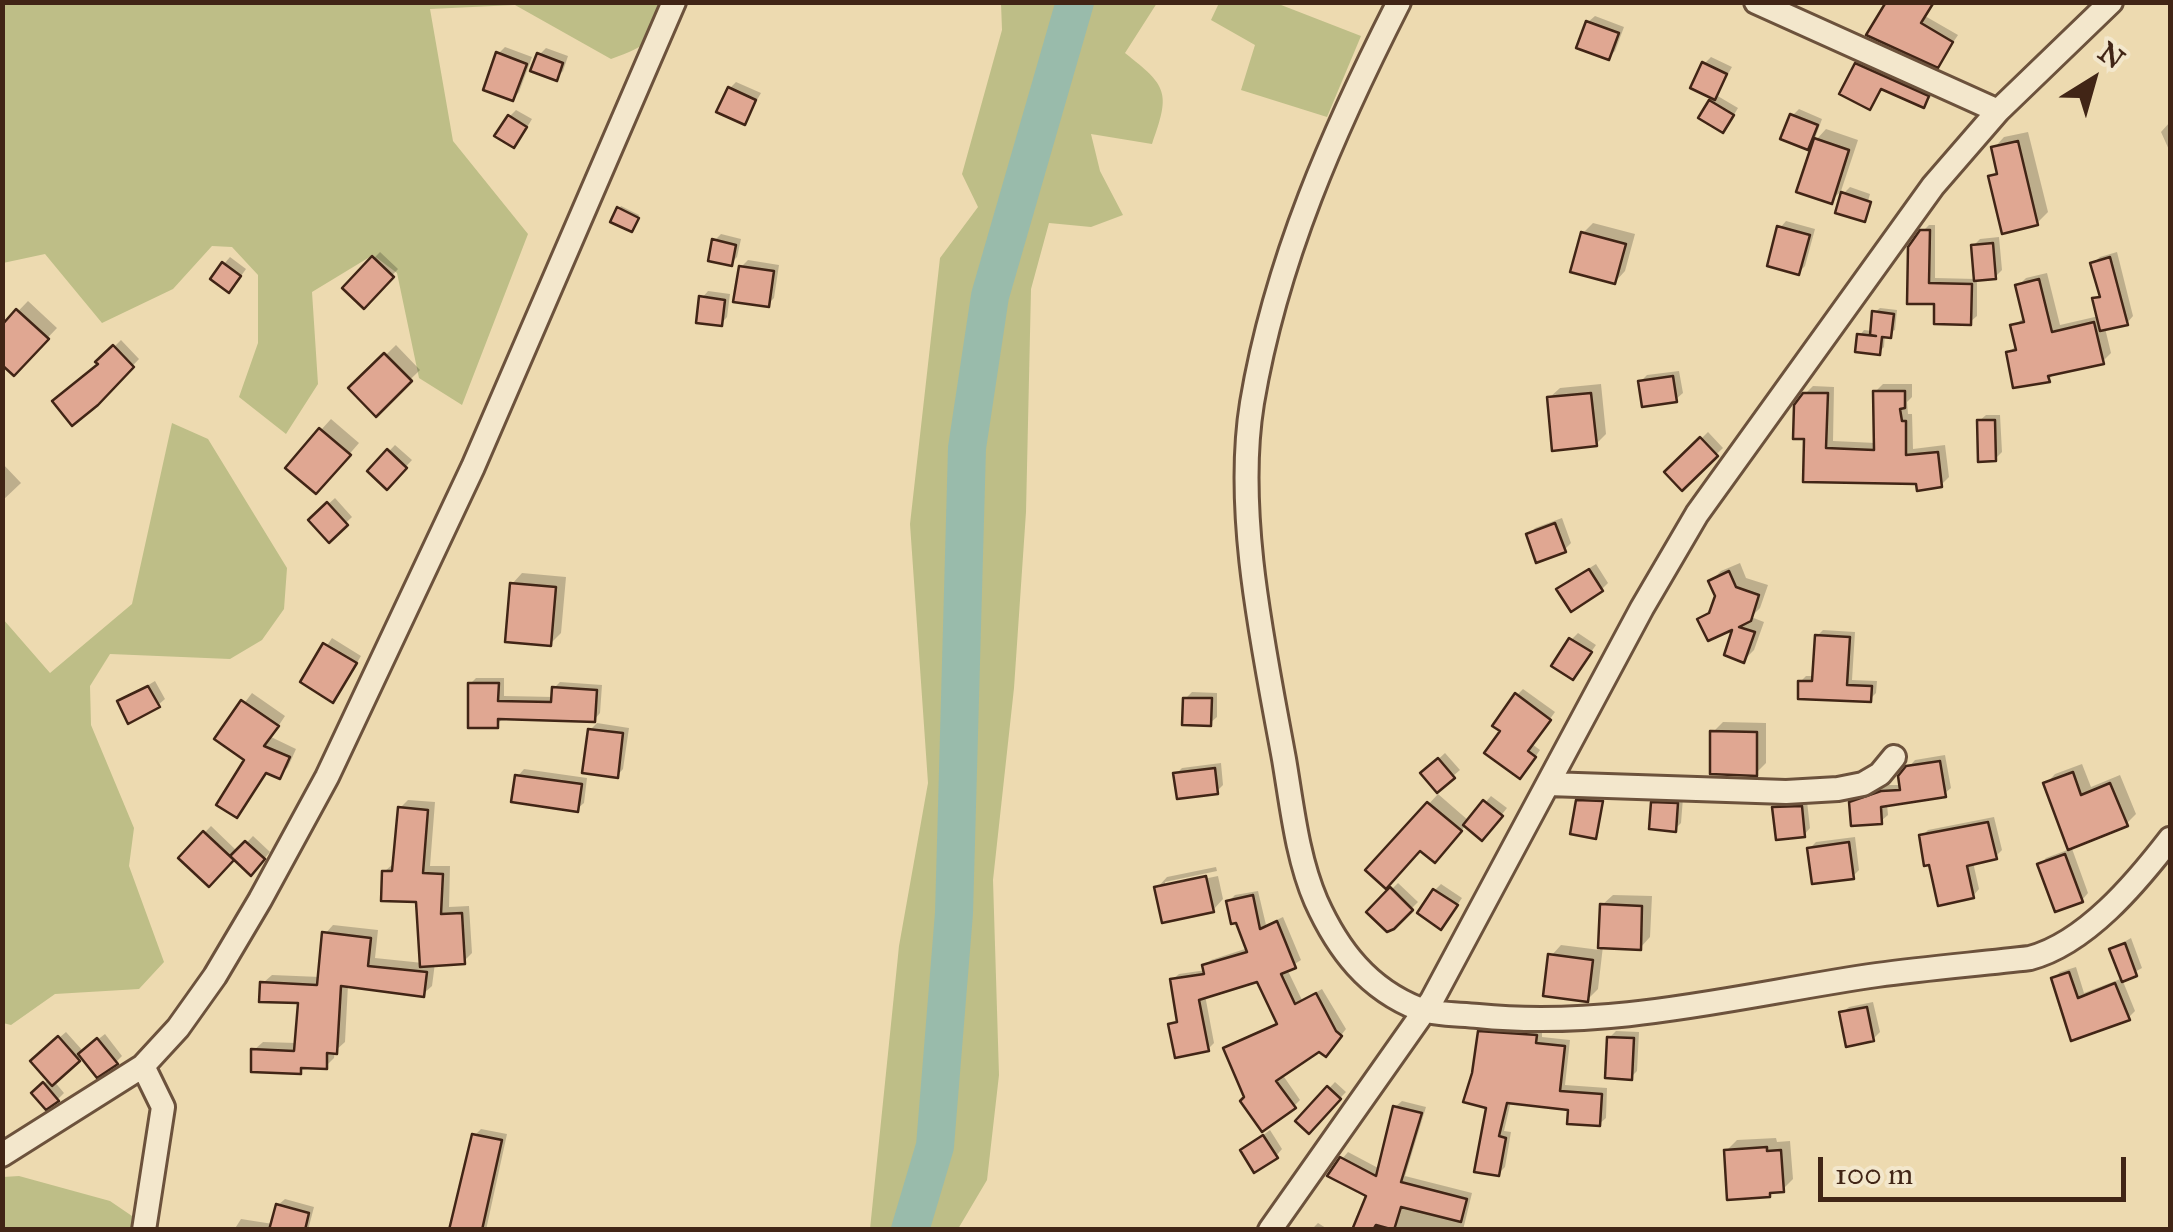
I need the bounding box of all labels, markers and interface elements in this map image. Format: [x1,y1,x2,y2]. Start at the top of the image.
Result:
north arrow [2043,30,2143,130]
text: N [2091,35,2131,77]
scale bar [1823,1137,2130,1199]
text: 100 m [1835,1156,1913,1192]

